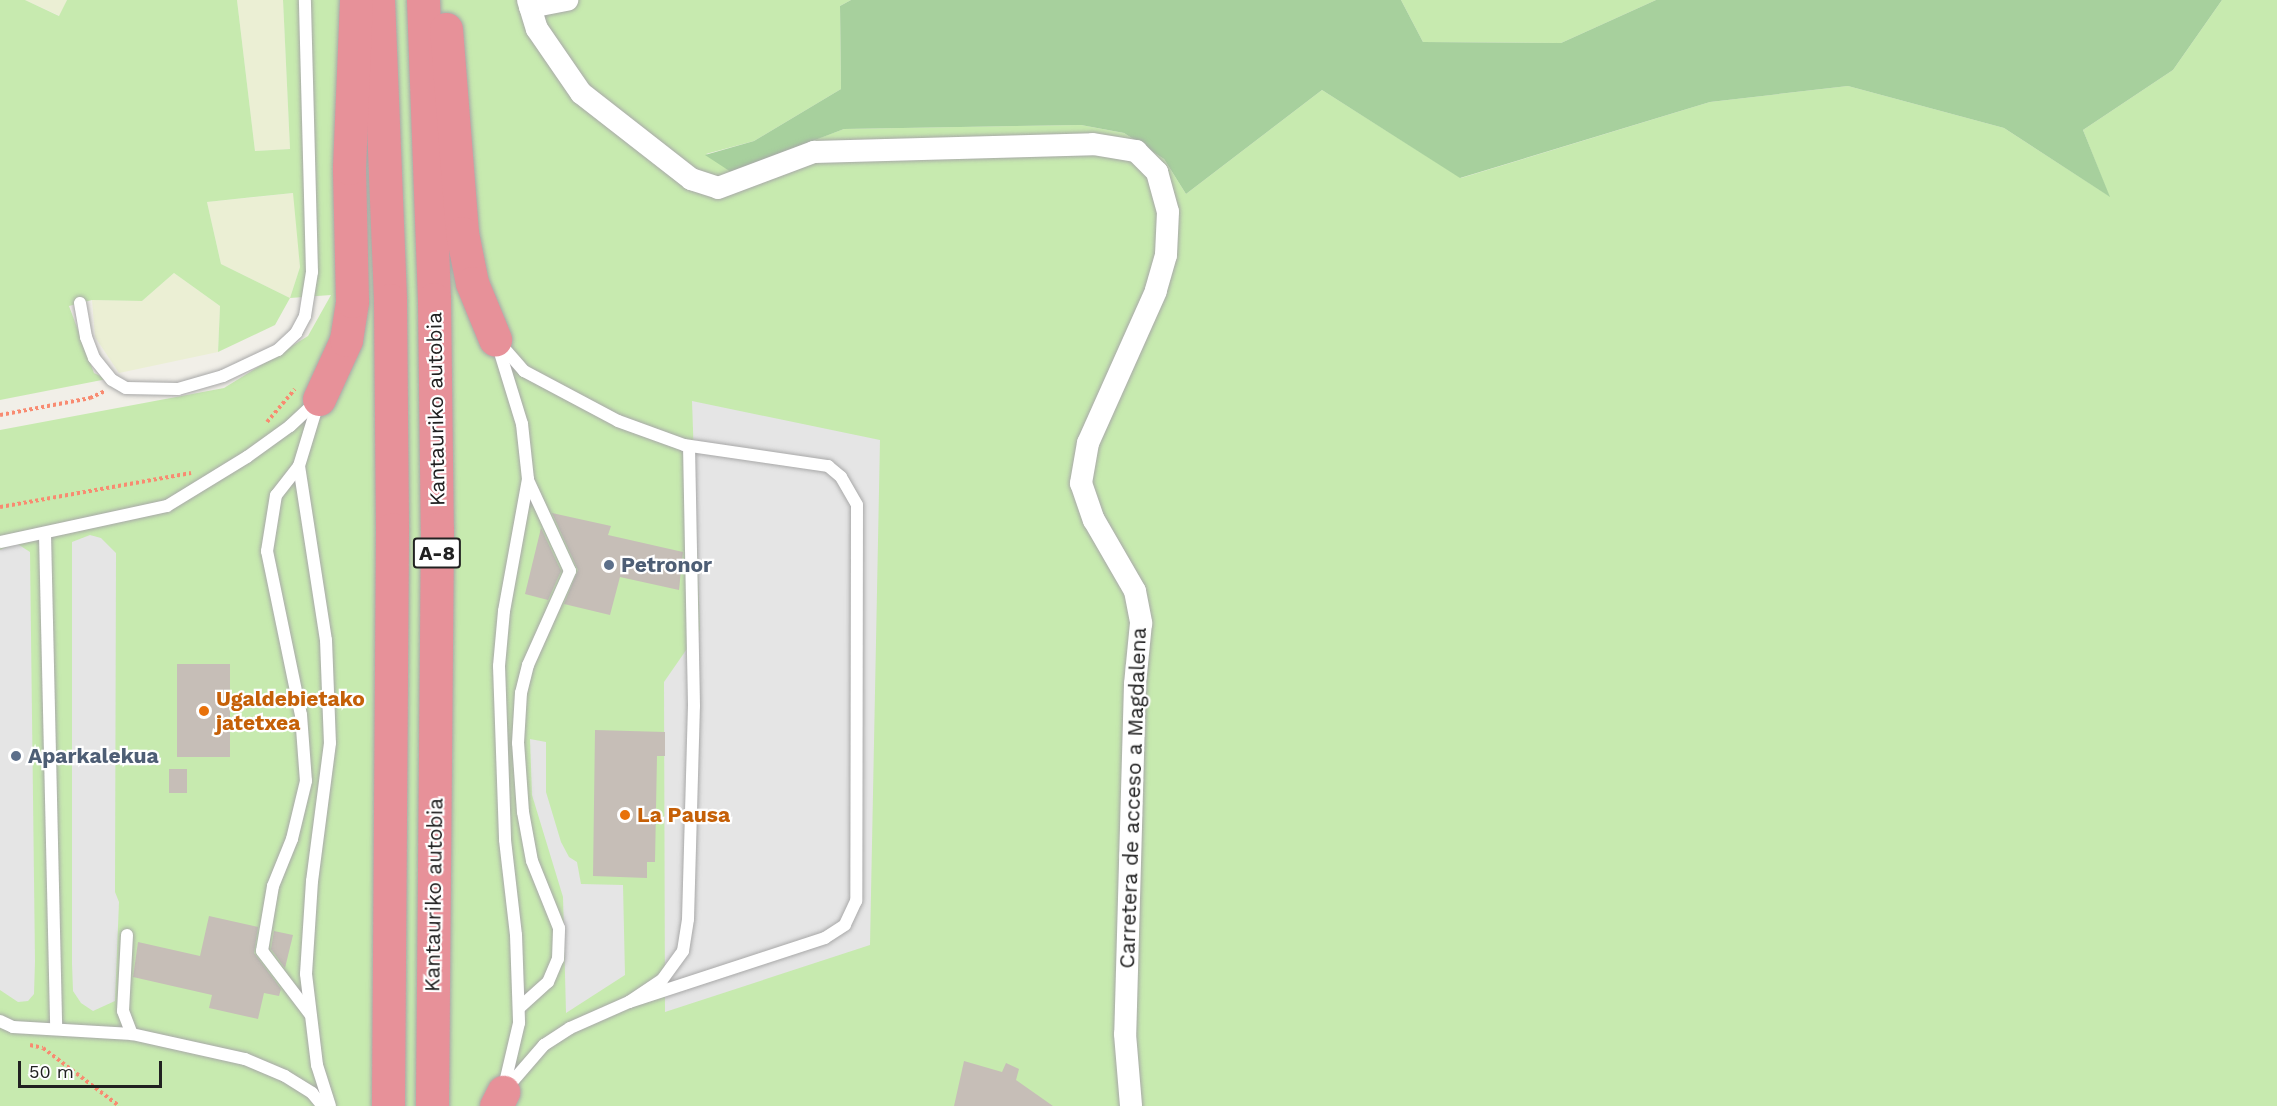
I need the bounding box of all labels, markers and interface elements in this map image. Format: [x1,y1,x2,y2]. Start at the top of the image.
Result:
street label: Kantauriko autobia [422,312,450,506]
road number: A-8 [412,536,462,570]
place label: Petronor [621,552,712,578]
marker: Petronor [602,558,616,572]
street label: Carretera de acceso a Magdalena [1114,627,1152,969]
place label: Ugaldebietako jatetxea [216,686,365,736]
marker: Ugaldebietako jatetxea [197,704,211,718]
place label: Aparkalekua [28,743,159,769]
marker: Aparkalekua [9,749,23,763]
street label: Kantauriko autobia [420,798,448,992]
place label: La Pausa [637,802,730,828]
marker: La Pausa [618,808,632,822]
scale bar [21,1049,165,1087]
text: 50 m [29,1061,74,1082]

